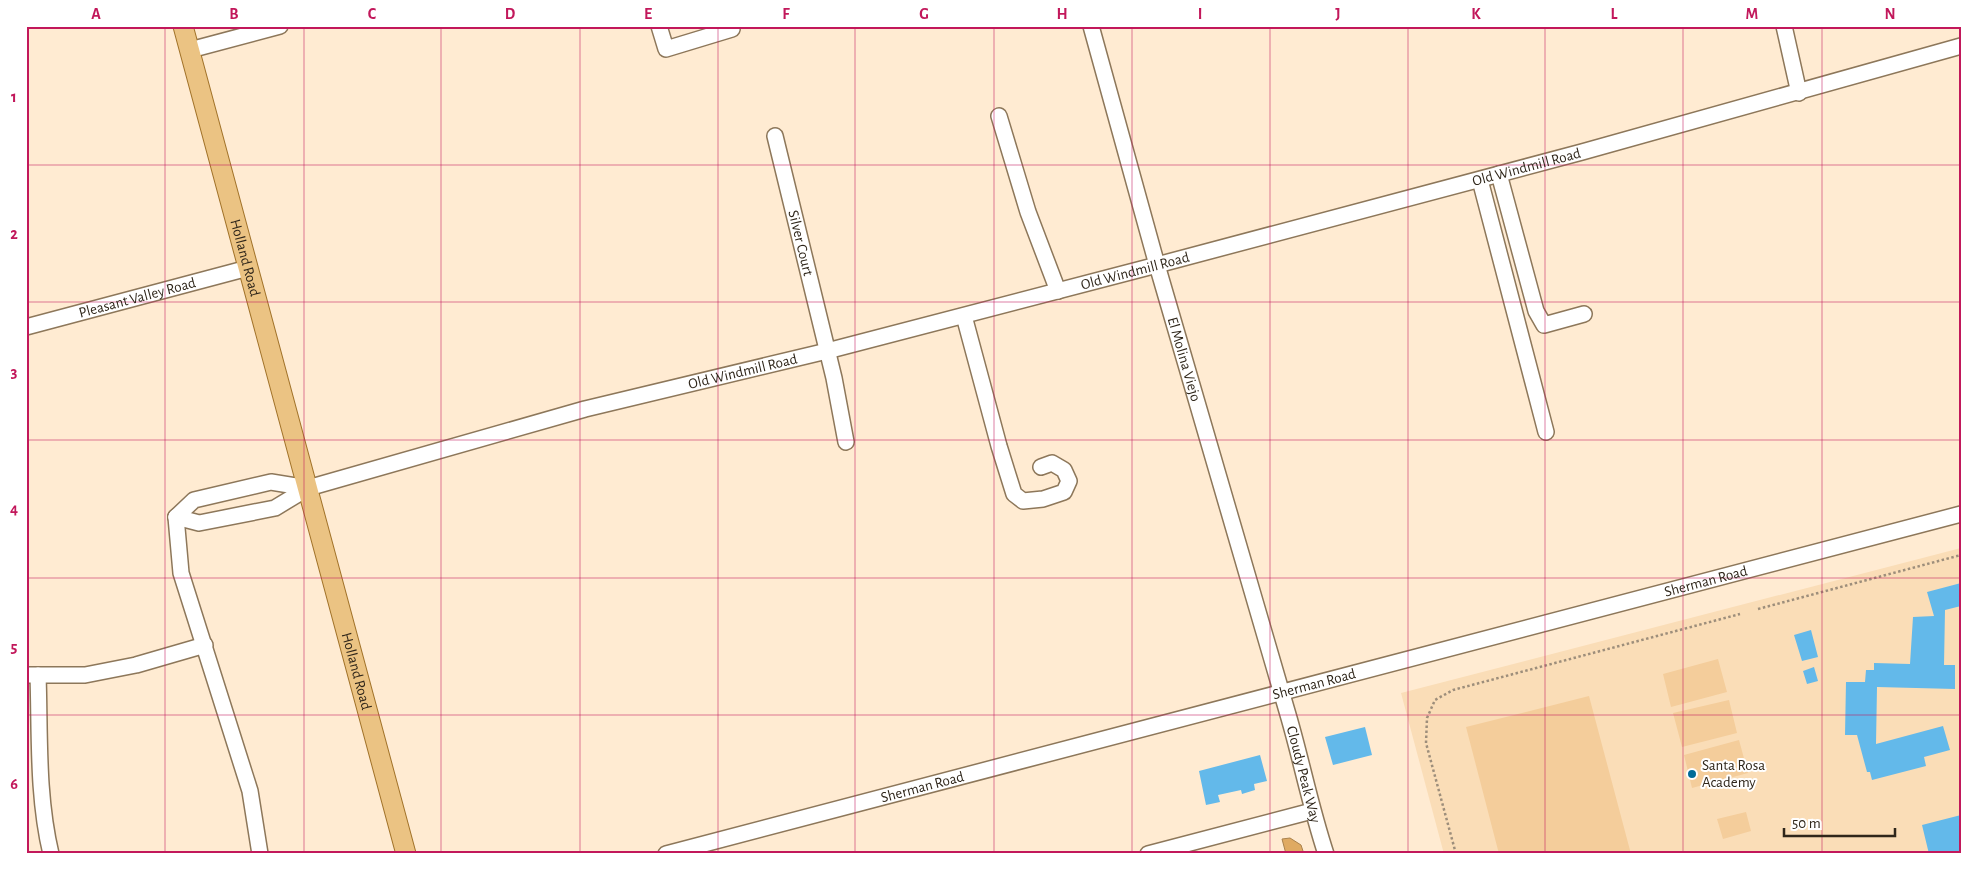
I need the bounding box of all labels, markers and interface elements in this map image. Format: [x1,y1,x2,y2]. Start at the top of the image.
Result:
text: A [91,6,101,22]
text: B [229,6,239,22]
text: C [368,6,377,22]
text: D [505,6,516,22]
text: E [644,6,652,22]
text: F [782,6,790,22]
text: G [919,6,929,22]
text: H [1056,6,1068,22]
text: I [1198,6,1202,22]
text: J [1335,6,1341,22]
text: K [1471,6,1481,22]
text: L [1611,6,1618,22]
text: M [1746,6,1758,22]
text: N [1884,6,1896,22]
text: 1 [11,89,17,105]
street label: Old Windmill Road [1471,146,1583,189]
street label: Silver Court [785,209,816,277]
street label: Holland Road [227,218,263,298]
text: 2 [10,226,18,242]
street label: Old Windmill Road [1079,250,1191,293]
street label: Pleasant Valley Road [77,275,198,321]
street label: El Molina Viejo [1165,315,1203,403]
street label: Old Windmill Road [687,351,799,392]
text: 3 [11,364,18,380]
text: 4 [10,501,18,517]
street label: Sherman Road [1663,563,1749,600]
street label: Holland Road [339,631,374,712]
text: 5 [11,639,18,655]
street label: Sherman Road [1271,666,1358,702]
street label: Cloudy Peak Way [1284,724,1323,825]
place label: Santa Rosa Academy [1702,758,1765,790]
marker: Santa Rosa Academy [1686,768,1698,780]
street label: Sherman Road [879,769,966,805]
text: 6 [10,776,18,792]
scale bar [1784,805,1896,837]
text: 50 m [1792,816,1821,831]

